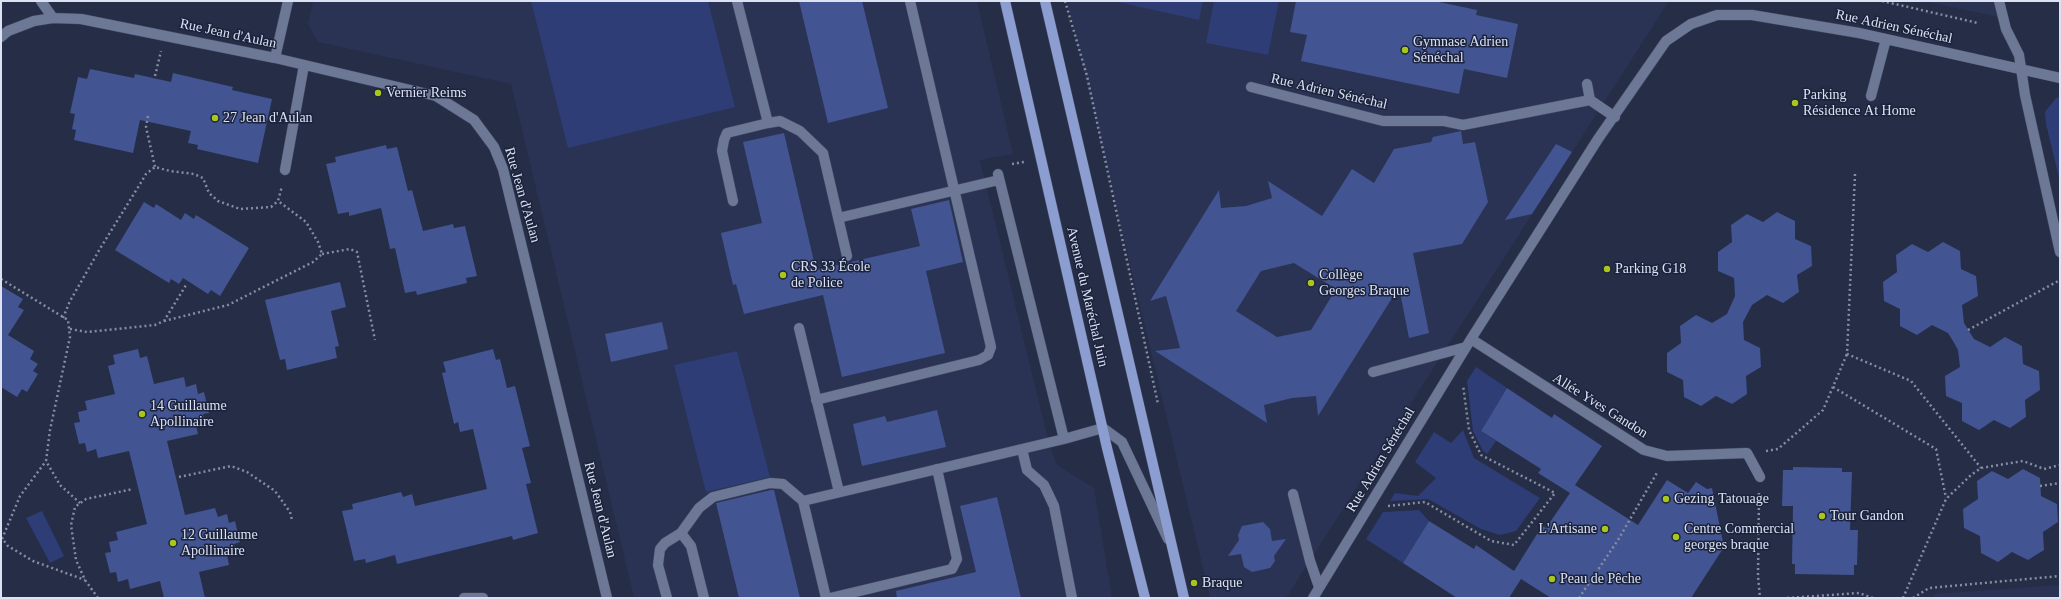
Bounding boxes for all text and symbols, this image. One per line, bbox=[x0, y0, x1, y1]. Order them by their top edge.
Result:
street label: Rue Adrien Sénéchal bbox=[1834, 6, 1954, 48]
street label: Rue Jean d'Aulan bbox=[178, 16, 278, 52]
place label: Gymnase Adrien Sénéchal bbox=[1413, 34, 1508, 66]
marker: Gymnase Adrien Sénéchal bbox=[1400, 45, 1410, 55]
street label: Rue Adrien Sénéchal bbox=[1269, 70, 1389, 114]
place label: Vernier Reims bbox=[386, 85, 466, 101]
place label: Parking Résidence At Home bbox=[1803, 87, 1916, 120]
marker: Vernier Reims bbox=[373, 88, 383, 98]
marker: Parking Résidence At Home bbox=[1790, 98, 1800, 108]
place label: 27 Jean d'Aulan bbox=[223, 110, 313, 126]
marker: 27 Jean d'Aulan bbox=[210, 113, 220, 123]
street label: Rue Jean d'Aulan bbox=[500, 146, 544, 244]
street label: Avenue du Maréchal Juin bbox=[1063, 225, 1111, 369]
place label: CRS 33 École de Police bbox=[791, 259, 870, 292]
place label: Parking G18 bbox=[1615, 261, 1686, 277]
marker: Parking G18 bbox=[1602, 264, 1612, 274]
place label: Collège Georges Braque bbox=[1319, 267, 1409, 300]
marker: CRS 33 École de Police bbox=[778, 270, 788, 280]
marker: Collège Georges Braque bbox=[1306, 278, 1316, 288]
street label: Allée Yves Gandon bbox=[1549, 370, 1651, 442]
place label: 14 Guillaume Apollinaire bbox=[150, 398, 227, 430]
street label: Rue Adrien Sénéchal bbox=[1343, 405, 1419, 515]
marker: 14 Guillaume Apollinaire bbox=[137, 409, 147, 419]
street label: Rue Jean d'Aulan bbox=[580, 460, 620, 560]
place label: Gezing Tatouage bbox=[1674, 491, 1769, 507]
marker: Gezing Tatouage bbox=[1661, 494, 1671, 504]
place label: Tour Gandon bbox=[1830, 508, 1904, 524]
marker: Tour Gandon bbox=[1817, 511, 1827, 521]
place label: L'Artisane bbox=[1538, 521, 1597, 537]
place label: Centre Commercial georges braque bbox=[1684, 521, 1794, 554]
marker: L'Artisane bbox=[1600, 524, 1610, 534]
place label: 12 Guillaume Apollinaire bbox=[181, 527, 258, 560]
marker: Centre Commercial georges braque bbox=[1671, 532, 1681, 542]
marker: 12 Guillaume Apollinaire bbox=[168, 538, 178, 548]
place label: Peau de Pêche bbox=[1560, 571, 1641, 587]
marker: Peau de Pêche bbox=[1547, 574, 1557, 584]
place label: Braque bbox=[1202, 575, 1242, 591]
marker: Braque bbox=[1189, 578, 1199, 588]

